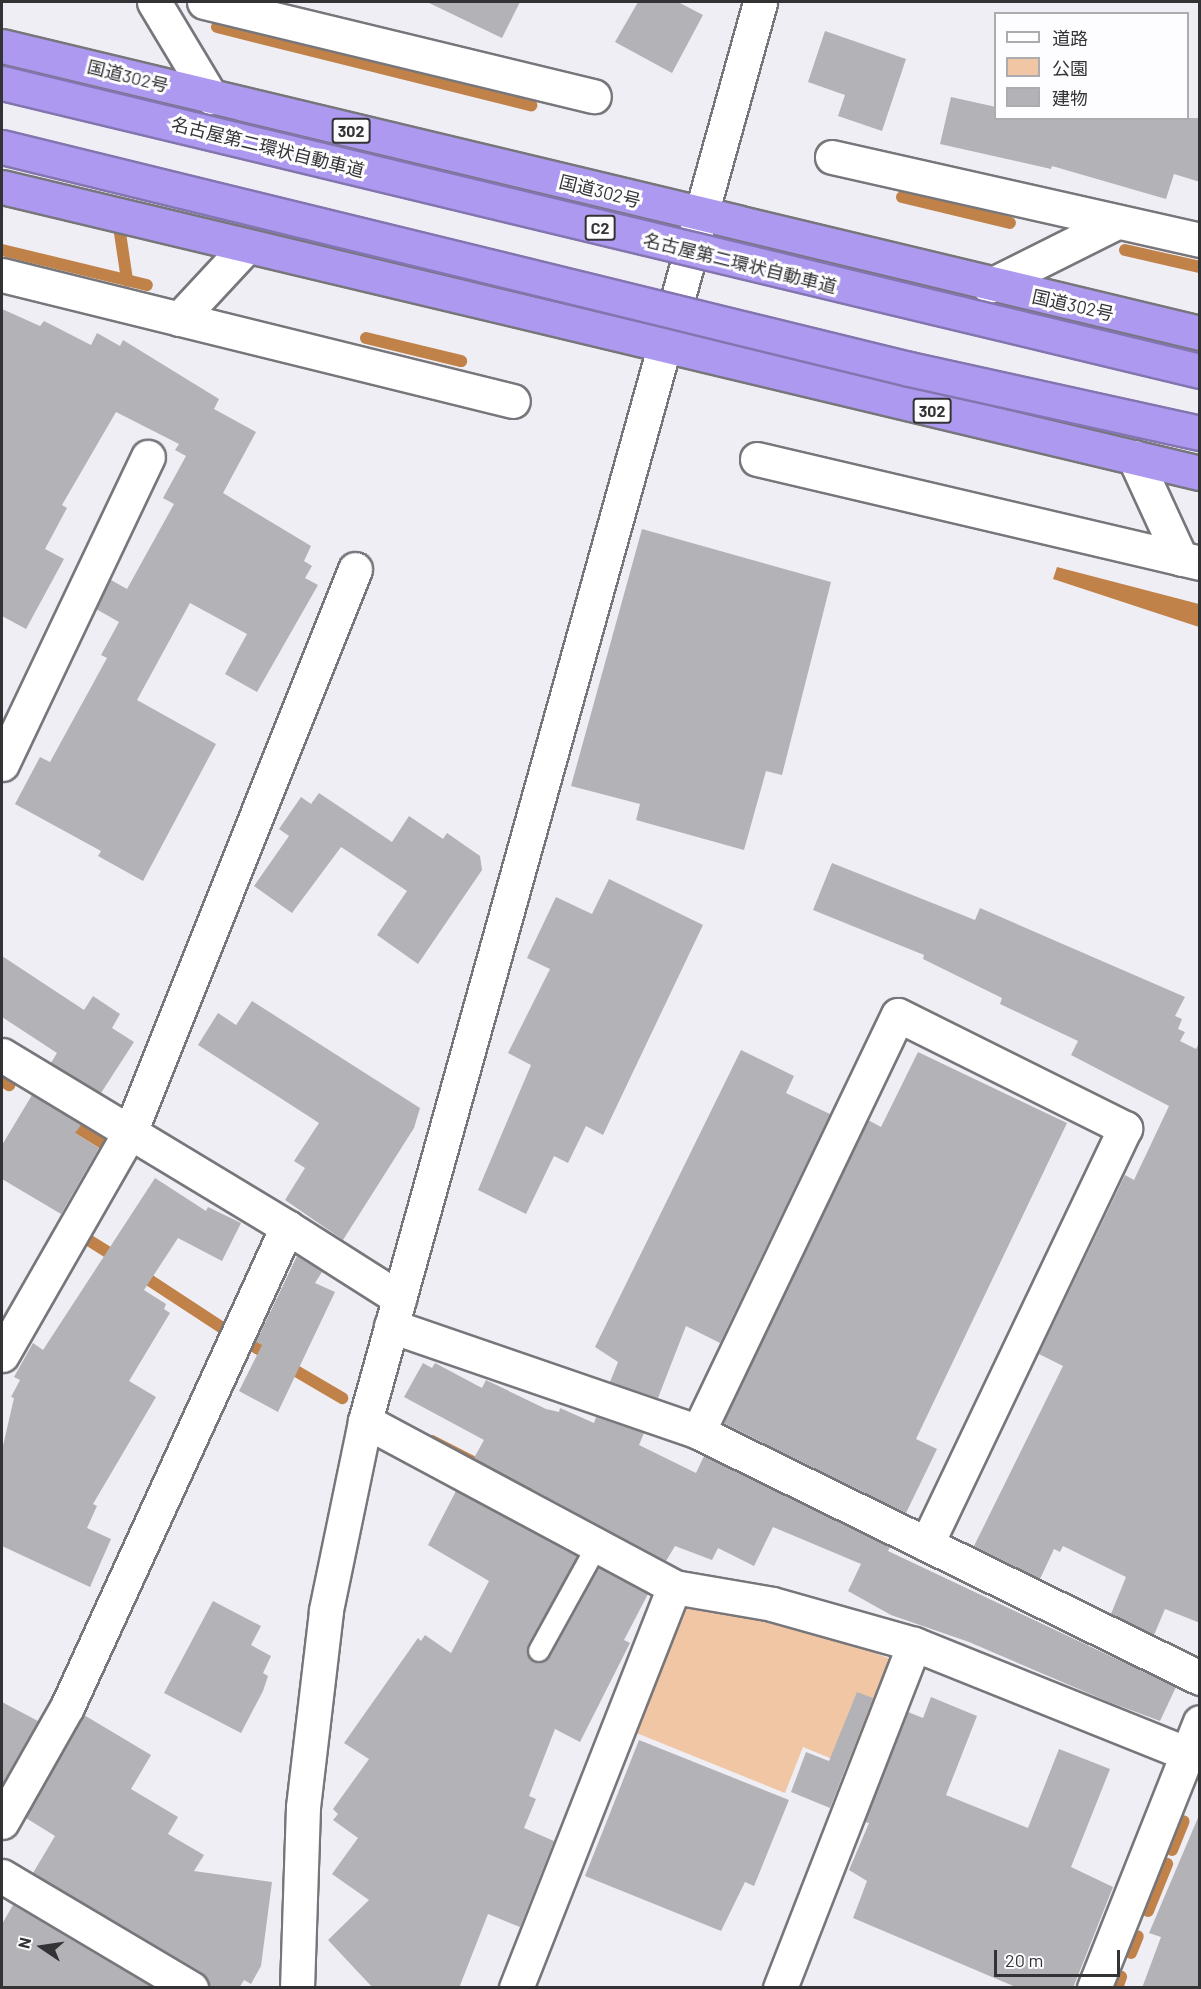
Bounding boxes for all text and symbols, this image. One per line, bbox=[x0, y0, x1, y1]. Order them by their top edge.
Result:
legend bbox=[994, 12, 1189, 120]
text: 道路 bbox=[1052, 27, 1088, 49]
street label: 国道302号 bbox=[85, 55, 171, 97]
text: 公園 bbox=[1052, 57, 1088, 79]
text: 建物 bbox=[1052, 87, 1088, 109]
street label: 名古屋第二環状自動車道 bbox=[169, 113, 367, 181]
road number: 302 bbox=[332, 118, 370, 144]
street label: 国道302号 bbox=[557, 170, 643, 212]
road number: C2 bbox=[584, 215, 616, 241]
street label: 名古屋第二環状自動車道 bbox=[641, 229, 839, 297]
street label: 国道302号 bbox=[1030, 285, 1116, 325]
road number: 302 bbox=[912, 398, 952, 424]
north arrow bbox=[12, 1917, 72, 1977]
text: N bbox=[14, 1936, 34, 1950]
scale bar bbox=[997, 1938, 1123, 1976]
text: 20 m bbox=[1005, 1949, 1043, 1971]

